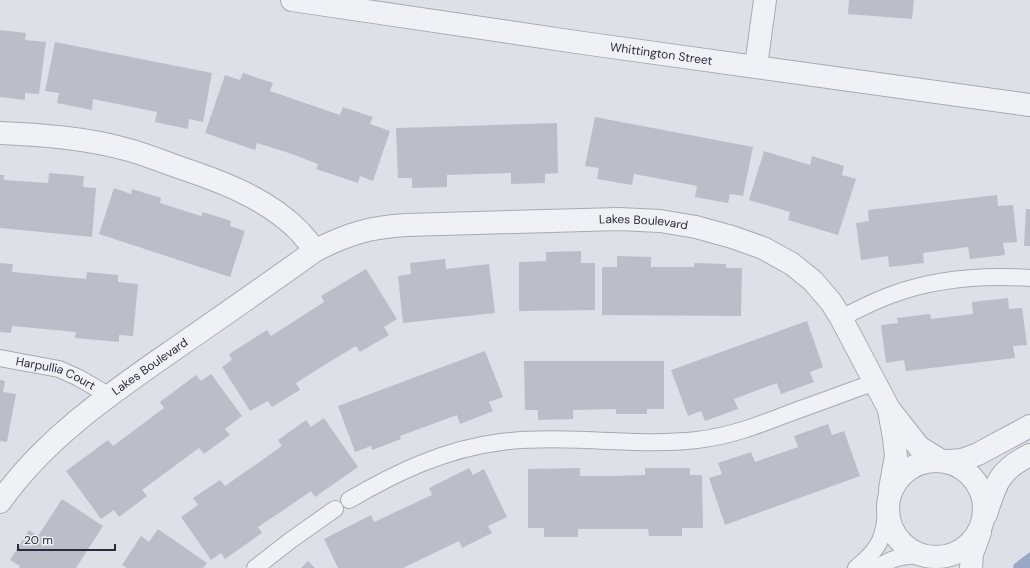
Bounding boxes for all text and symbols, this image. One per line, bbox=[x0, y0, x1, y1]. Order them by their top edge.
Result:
street label: Whittington Street bbox=[609, 39, 714, 69]
street label: Lakes Boulevard bbox=[599, 211, 689, 234]
street label: Lakes Boulevard bbox=[109, 334, 191, 399]
street label: Harpullia Court bbox=[15, 353, 99, 394]
scale bar bbox=[18, 526, 115, 552]
text: 20 m bbox=[24, 532, 53, 548]

